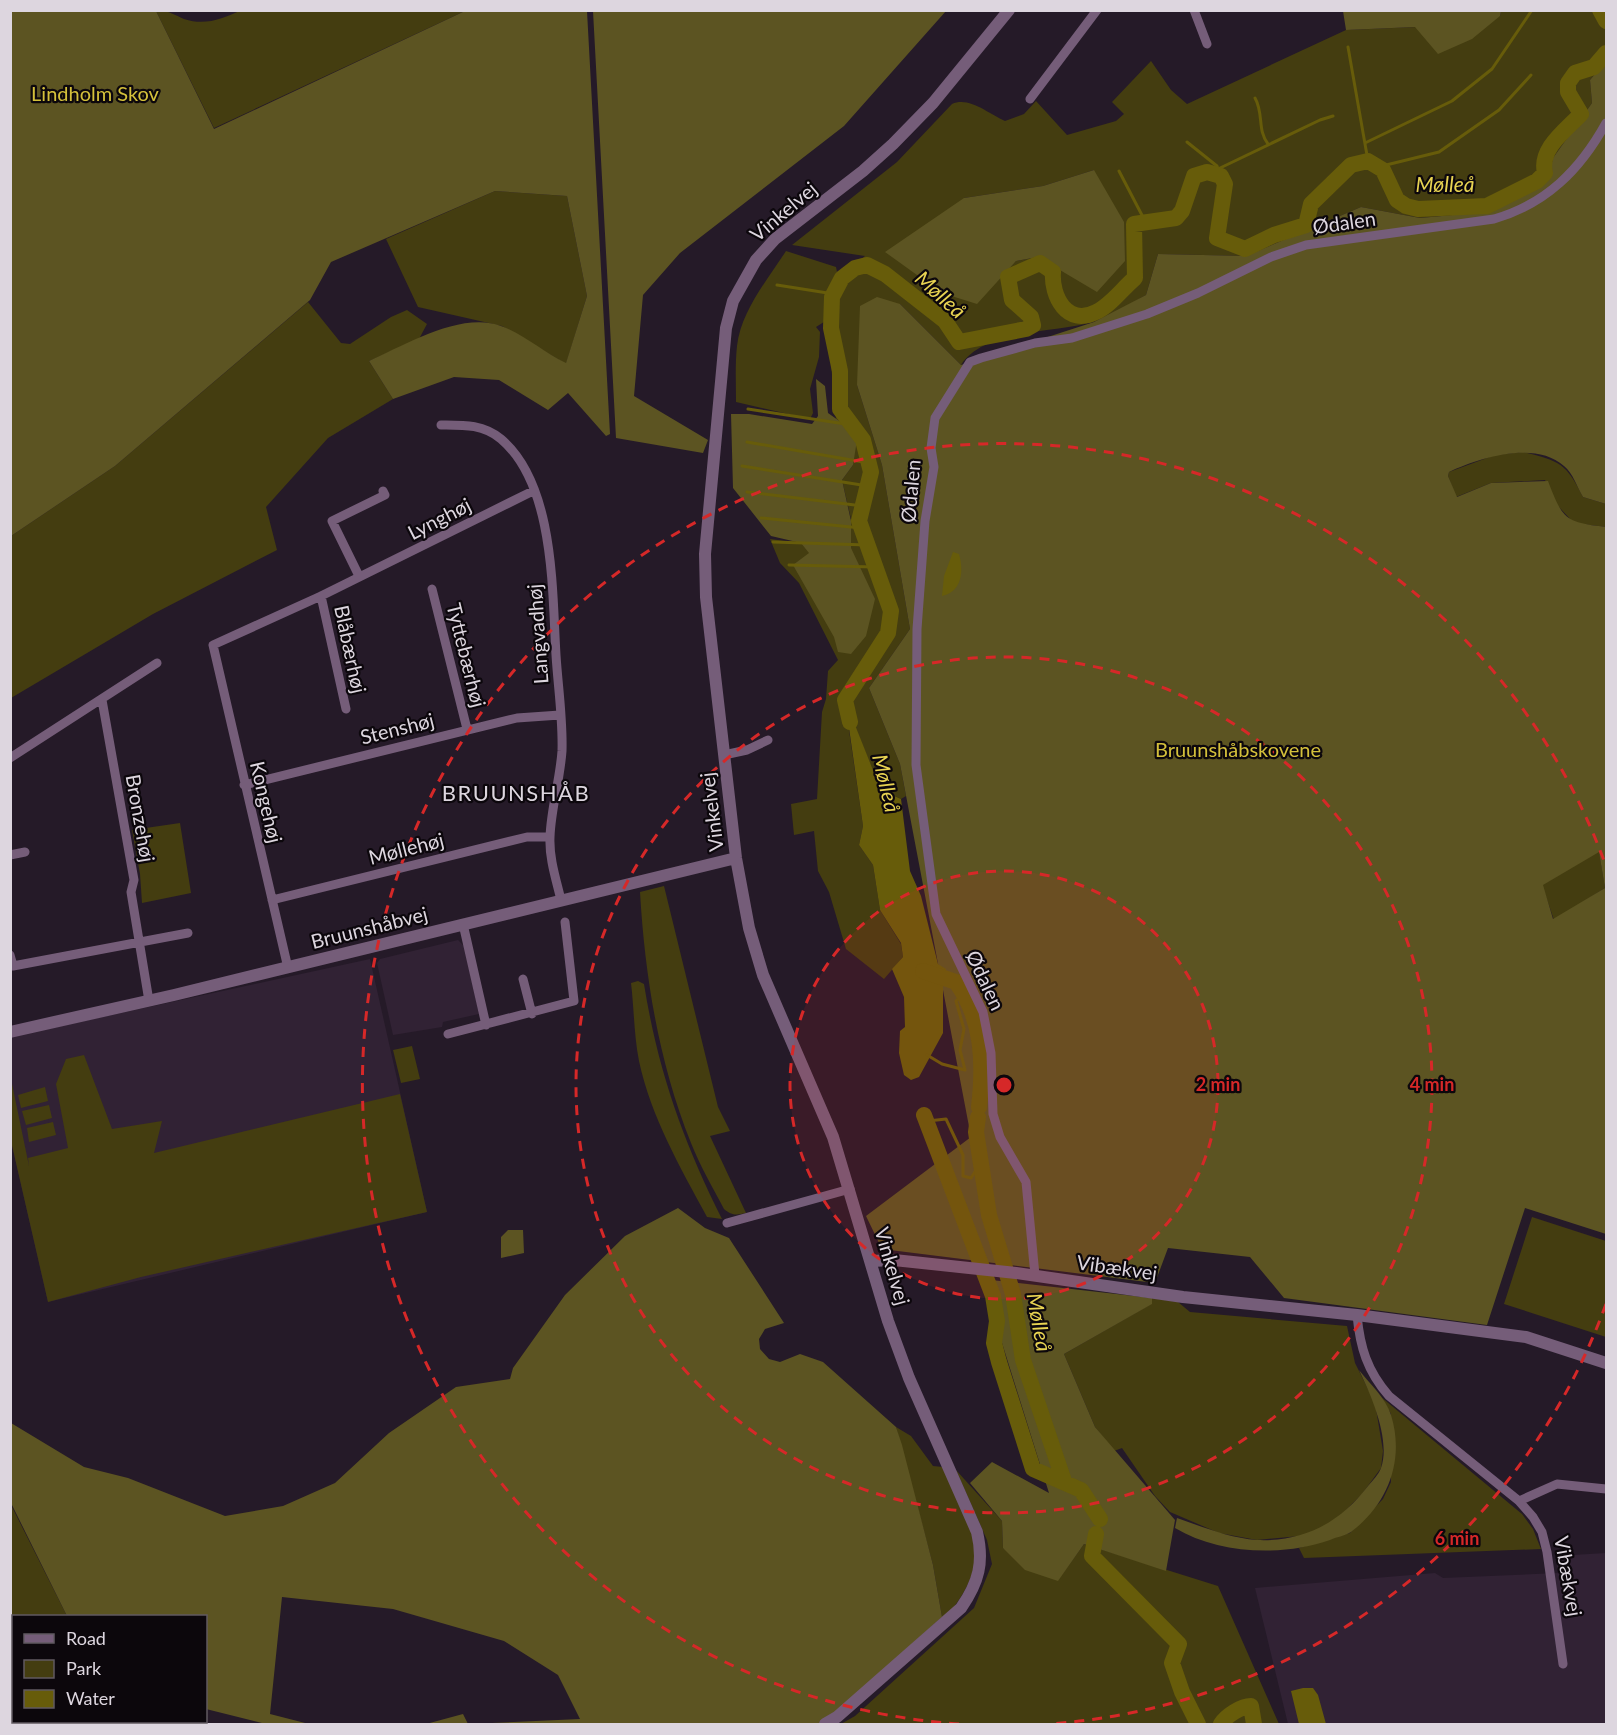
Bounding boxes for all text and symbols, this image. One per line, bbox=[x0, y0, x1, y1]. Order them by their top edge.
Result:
park label: Lindholm Skov bbox=[31, 81, 160, 105]
water label: Mølleå bbox=[1416, 171, 1474, 196]
street label: Vinkelvej bbox=[745, 176, 821, 246]
street label: Ødalen bbox=[1311, 206, 1377, 238]
water label: Mølleå bbox=[911, 265, 971, 323]
street label: Ødalen bbox=[895, 458, 925, 524]
street label: Lynghøj bbox=[403, 492, 475, 544]
street label: Langvadhøj bbox=[522, 583, 552, 685]
street label: Tyttebærhøj bbox=[442, 600, 492, 710]
street label: Blåbærhøj bbox=[330, 603, 372, 695]
street label: Stenshøj bbox=[358, 707, 436, 749]
park label: Bruunshåbskovene bbox=[1155, 737, 1321, 761]
water label: Mølleå bbox=[868, 751, 906, 815]
street label: Kongehøj bbox=[246, 759, 288, 845]
street label: Vinkelvej bbox=[694, 771, 728, 853]
street label: Bronzehøj bbox=[121, 772, 161, 864]
district label: BRUUNSHÅB bbox=[442, 779, 590, 806]
street label: Møllehøj bbox=[366, 827, 446, 869]
street label: Bruunshåbvej bbox=[308, 901, 430, 953]
street label: Ødalen bbox=[962, 946, 1010, 1014]
text: 2 min bbox=[1196, 1073, 1240, 1095]
text: 4 min bbox=[1410, 1073, 1454, 1095]
centre of rings bbox=[994, 1075, 1014, 1095]
street label: Vinkelvej bbox=[870, 1224, 916, 1308]
street label: Vibækvej bbox=[1075, 1249, 1159, 1285]
water label: Mølleå bbox=[1023, 1291, 1057, 1353]
text: 6 min bbox=[1435, 1527, 1479, 1549]
street label: Vibækvej bbox=[1550, 1534, 1588, 1618]
legend bbox=[12, 1615, 207, 1723]
text: Road bbox=[66, 1627, 106, 1649]
text: Park bbox=[66, 1657, 102, 1679]
text: Water bbox=[66, 1687, 115, 1709]

